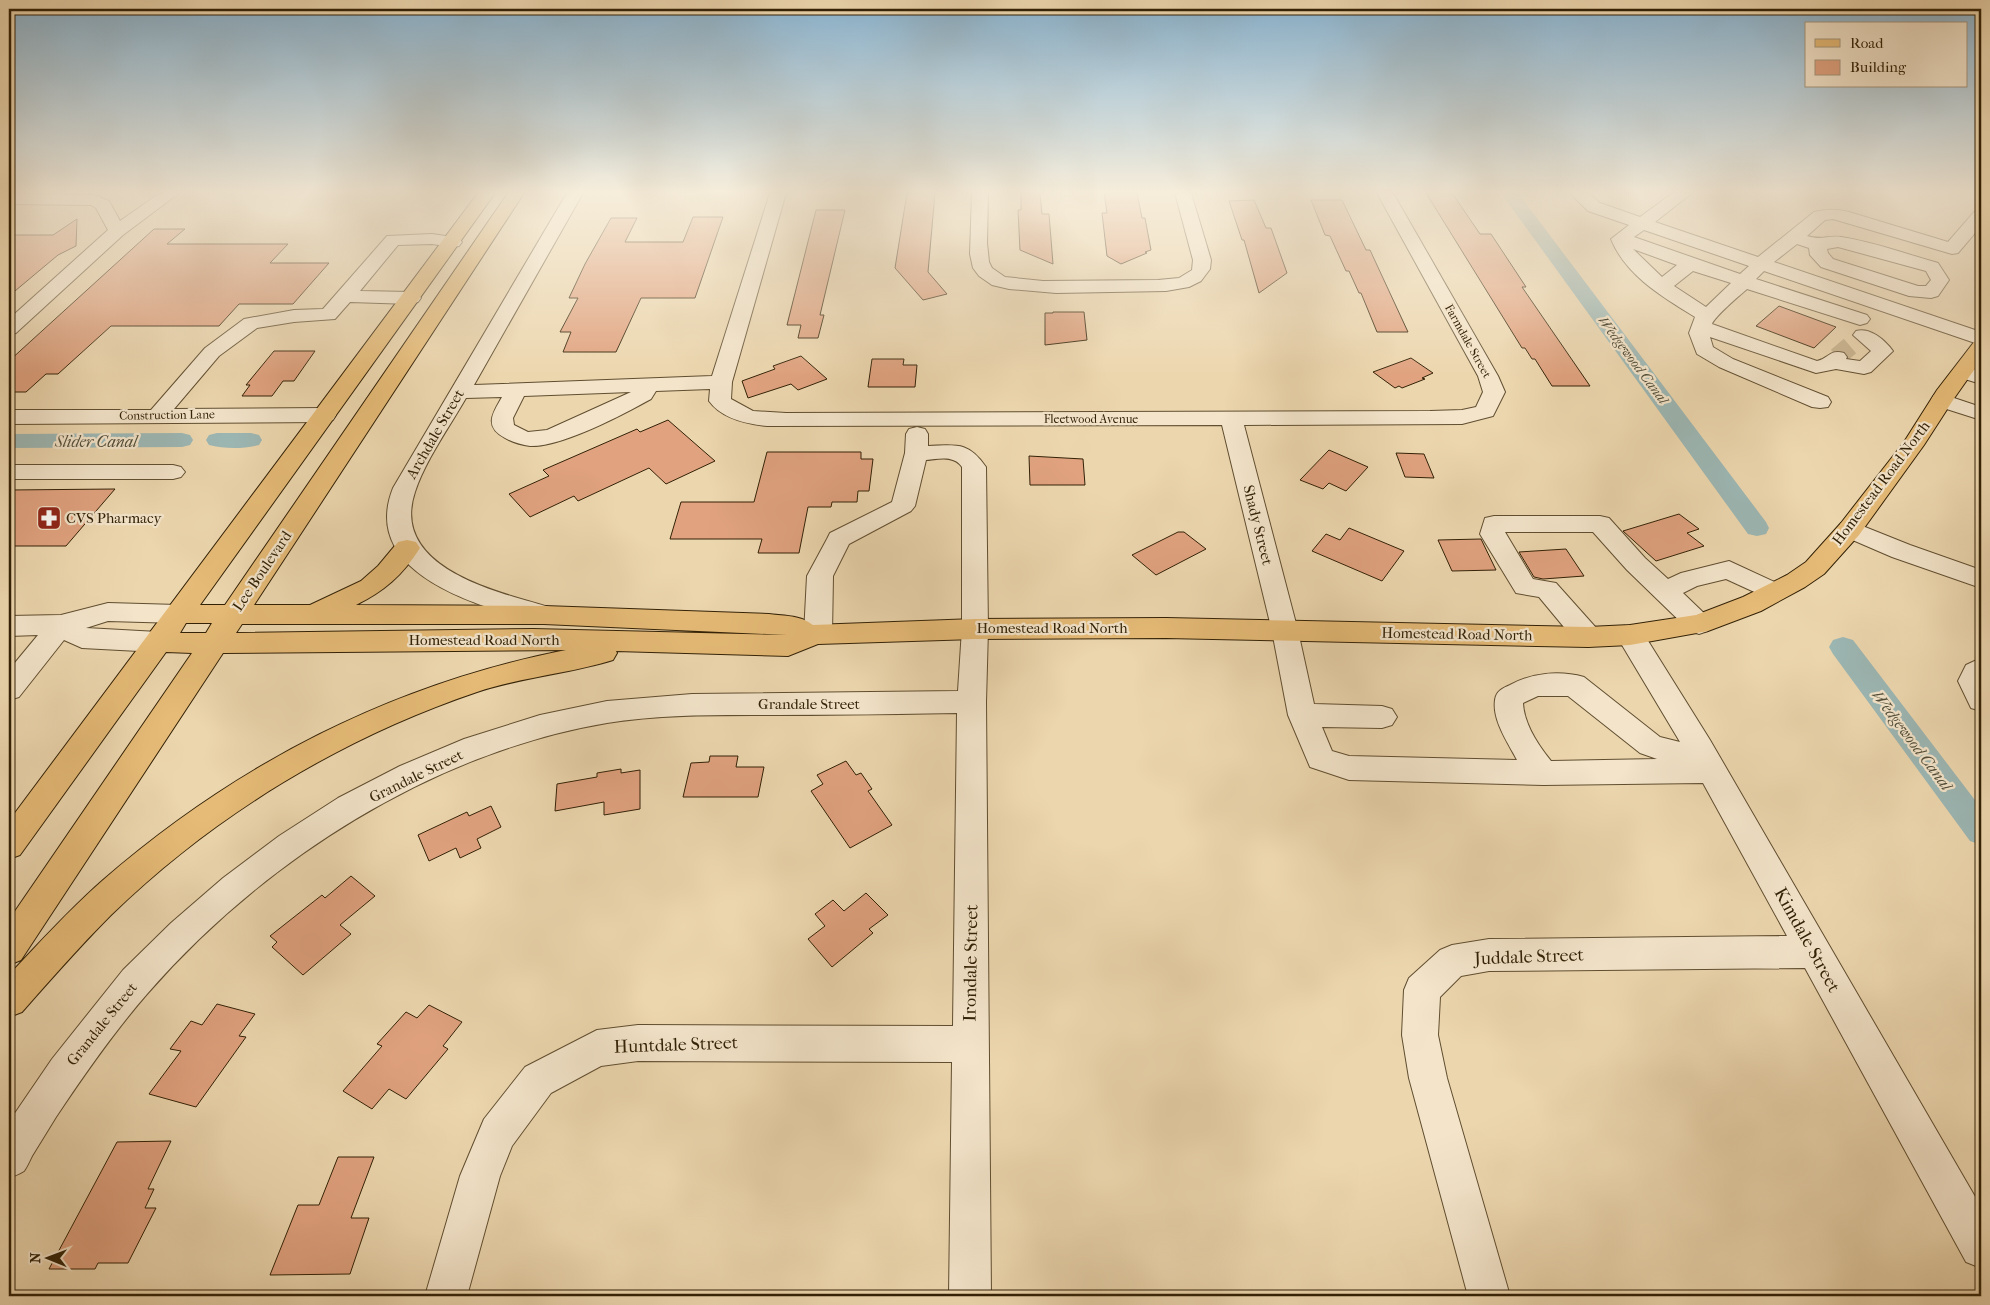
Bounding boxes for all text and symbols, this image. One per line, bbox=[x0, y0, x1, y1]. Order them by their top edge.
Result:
legend bbox=[1805, 22, 1968, 88]
text: Road bbox=[1850, 34, 1884, 52]
text: Building bbox=[1850, 58, 1907, 76]
street label: Farmdale Street bbox=[1442, 302, 1494, 381]
water label: Wedgewood Canal bbox=[1594, 313, 1673, 409]
street label: Archdale Street bbox=[402, 385, 468, 483]
street label: Construction Lane bbox=[119, 407, 215, 423]
street label: Fleetwood Avenue bbox=[1044, 412, 1138, 426]
street label: Homestead Road North bbox=[1828, 417, 1934, 549]
water label: Slider Canal bbox=[54, 432, 139, 451]
street label: Shady Street bbox=[1239, 483, 1277, 568]
pharmacy icon: CVS Pharmacy bbox=[36, 505, 62, 531]
place label: CVS Pharmacy bbox=[66, 509, 163, 527]
street label: Lee Boulevard bbox=[229, 527, 296, 615]
street label: Homestead Road North bbox=[976, 619, 1128, 637]
street label: Homestead Road North bbox=[1381, 624, 1533, 644]
street label: Homestead Road North bbox=[408, 631, 560, 649]
water label: Wedgewood Canal bbox=[1868, 686, 1957, 796]
street label: Grandale Street bbox=[758, 695, 861, 713]
street label: Grandale Street bbox=[366, 745, 466, 806]
street label: Kimdale Street bbox=[1770, 884, 1845, 997]
street label: Irondale Street bbox=[959, 904, 983, 1022]
street label: Juddale Street bbox=[1472, 945, 1585, 969]
street label: Grandale Street bbox=[63, 978, 141, 1069]
street label: Huntdale Street bbox=[614, 1032, 739, 1058]
north arrow bbox=[22, 1232, 72, 1282]
text: N bbox=[27, 1252, 44, 1263]

